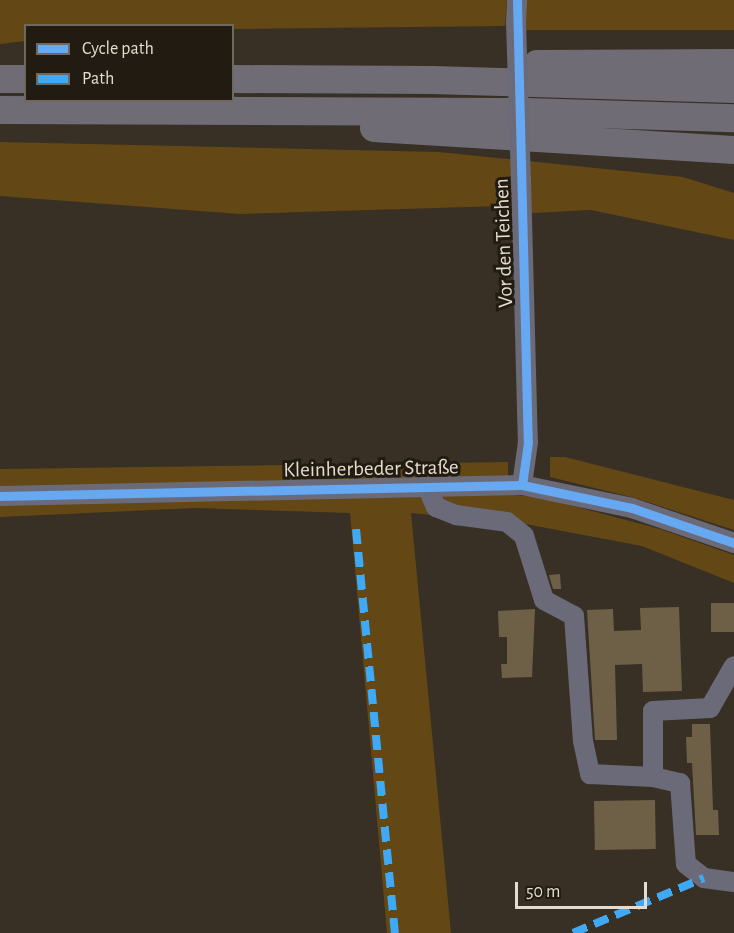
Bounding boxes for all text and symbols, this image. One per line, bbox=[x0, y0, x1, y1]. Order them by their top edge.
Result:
legend bbox=[24, 24, 234, 102]
text: Cycle path bbox=[82, 40, 154, 58]
text: Path bbox=[82, 70, 114, 88]
street label: Vor den Teichen bbox=[489, 178, 519, 308]
street label: Kleinherbeder Straße bbox=[283, 455, 459, 483]
scale bar bbox=[518, 870, 650, 908]
text: 50 m bbox=[526, 883, 560, 901]

